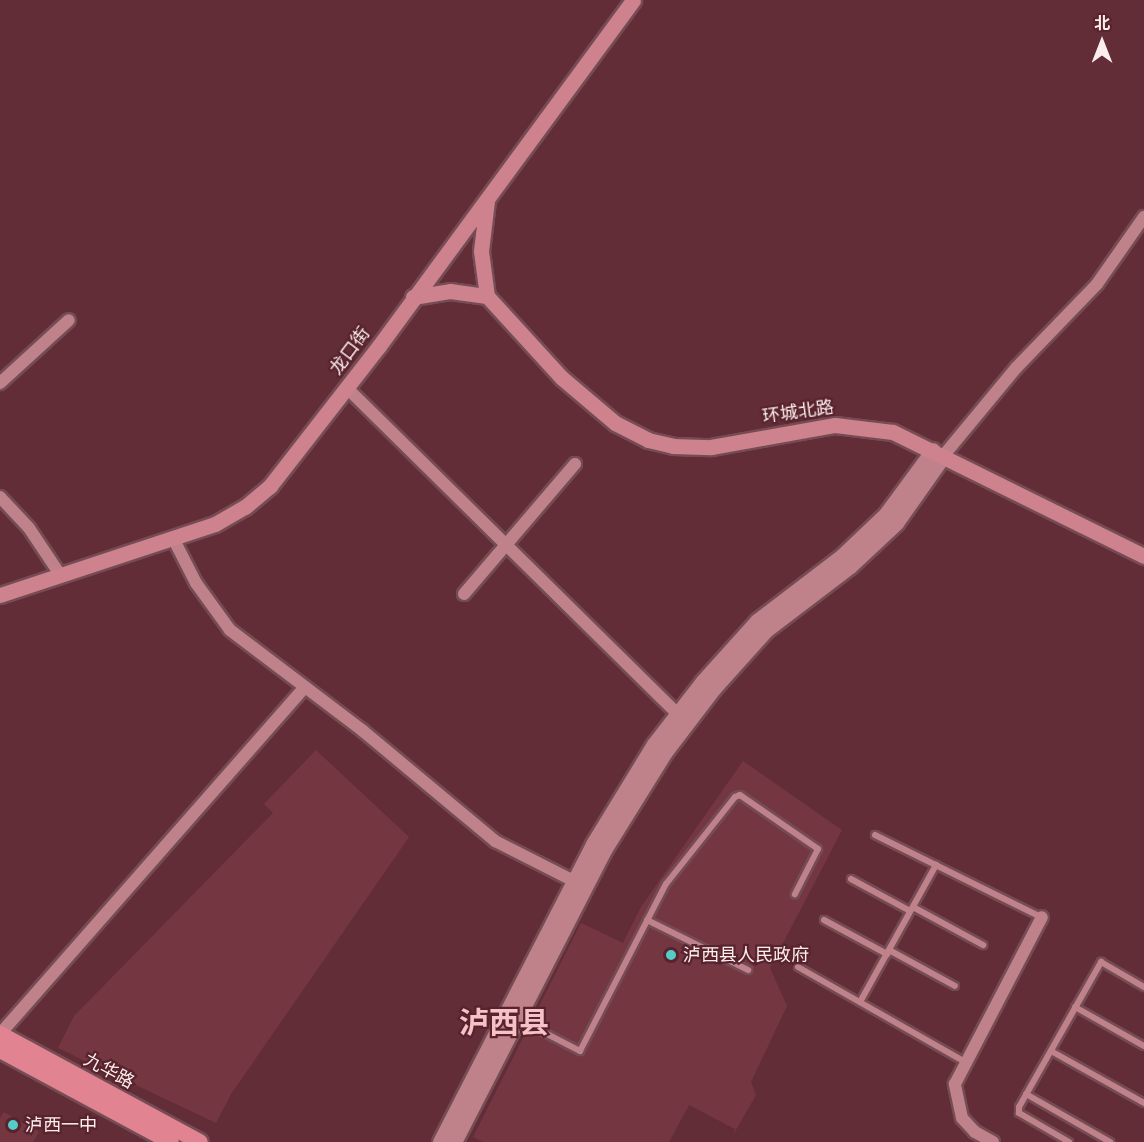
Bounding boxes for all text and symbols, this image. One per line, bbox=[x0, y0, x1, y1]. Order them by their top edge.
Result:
north arrow bbox=[1072, 12, 1132, 72]
text: 北 bbox=[1094, 14, 1110, 33]
street label: 龙口街 bbox=[325, 323, 375, 379]
street label: 环城北路 bbox=[761, 396, 835, 428]
place label: 泸西县人民政府 bbox=[683, 944, 809, 966]
marker: 泸西县人民政府 bbox=[664, 948, 678, 962]
district label: 泸西县 bbox=[459, 1005, 549, 1041]
street label: 九华路 bbox=[80, 1049, 138, 1093]
place label: 泸西一中 bbox=[25, 1114, 97, 1136]
marker: 泸西一中 bbox=[6, 1118, 20, 1132]

